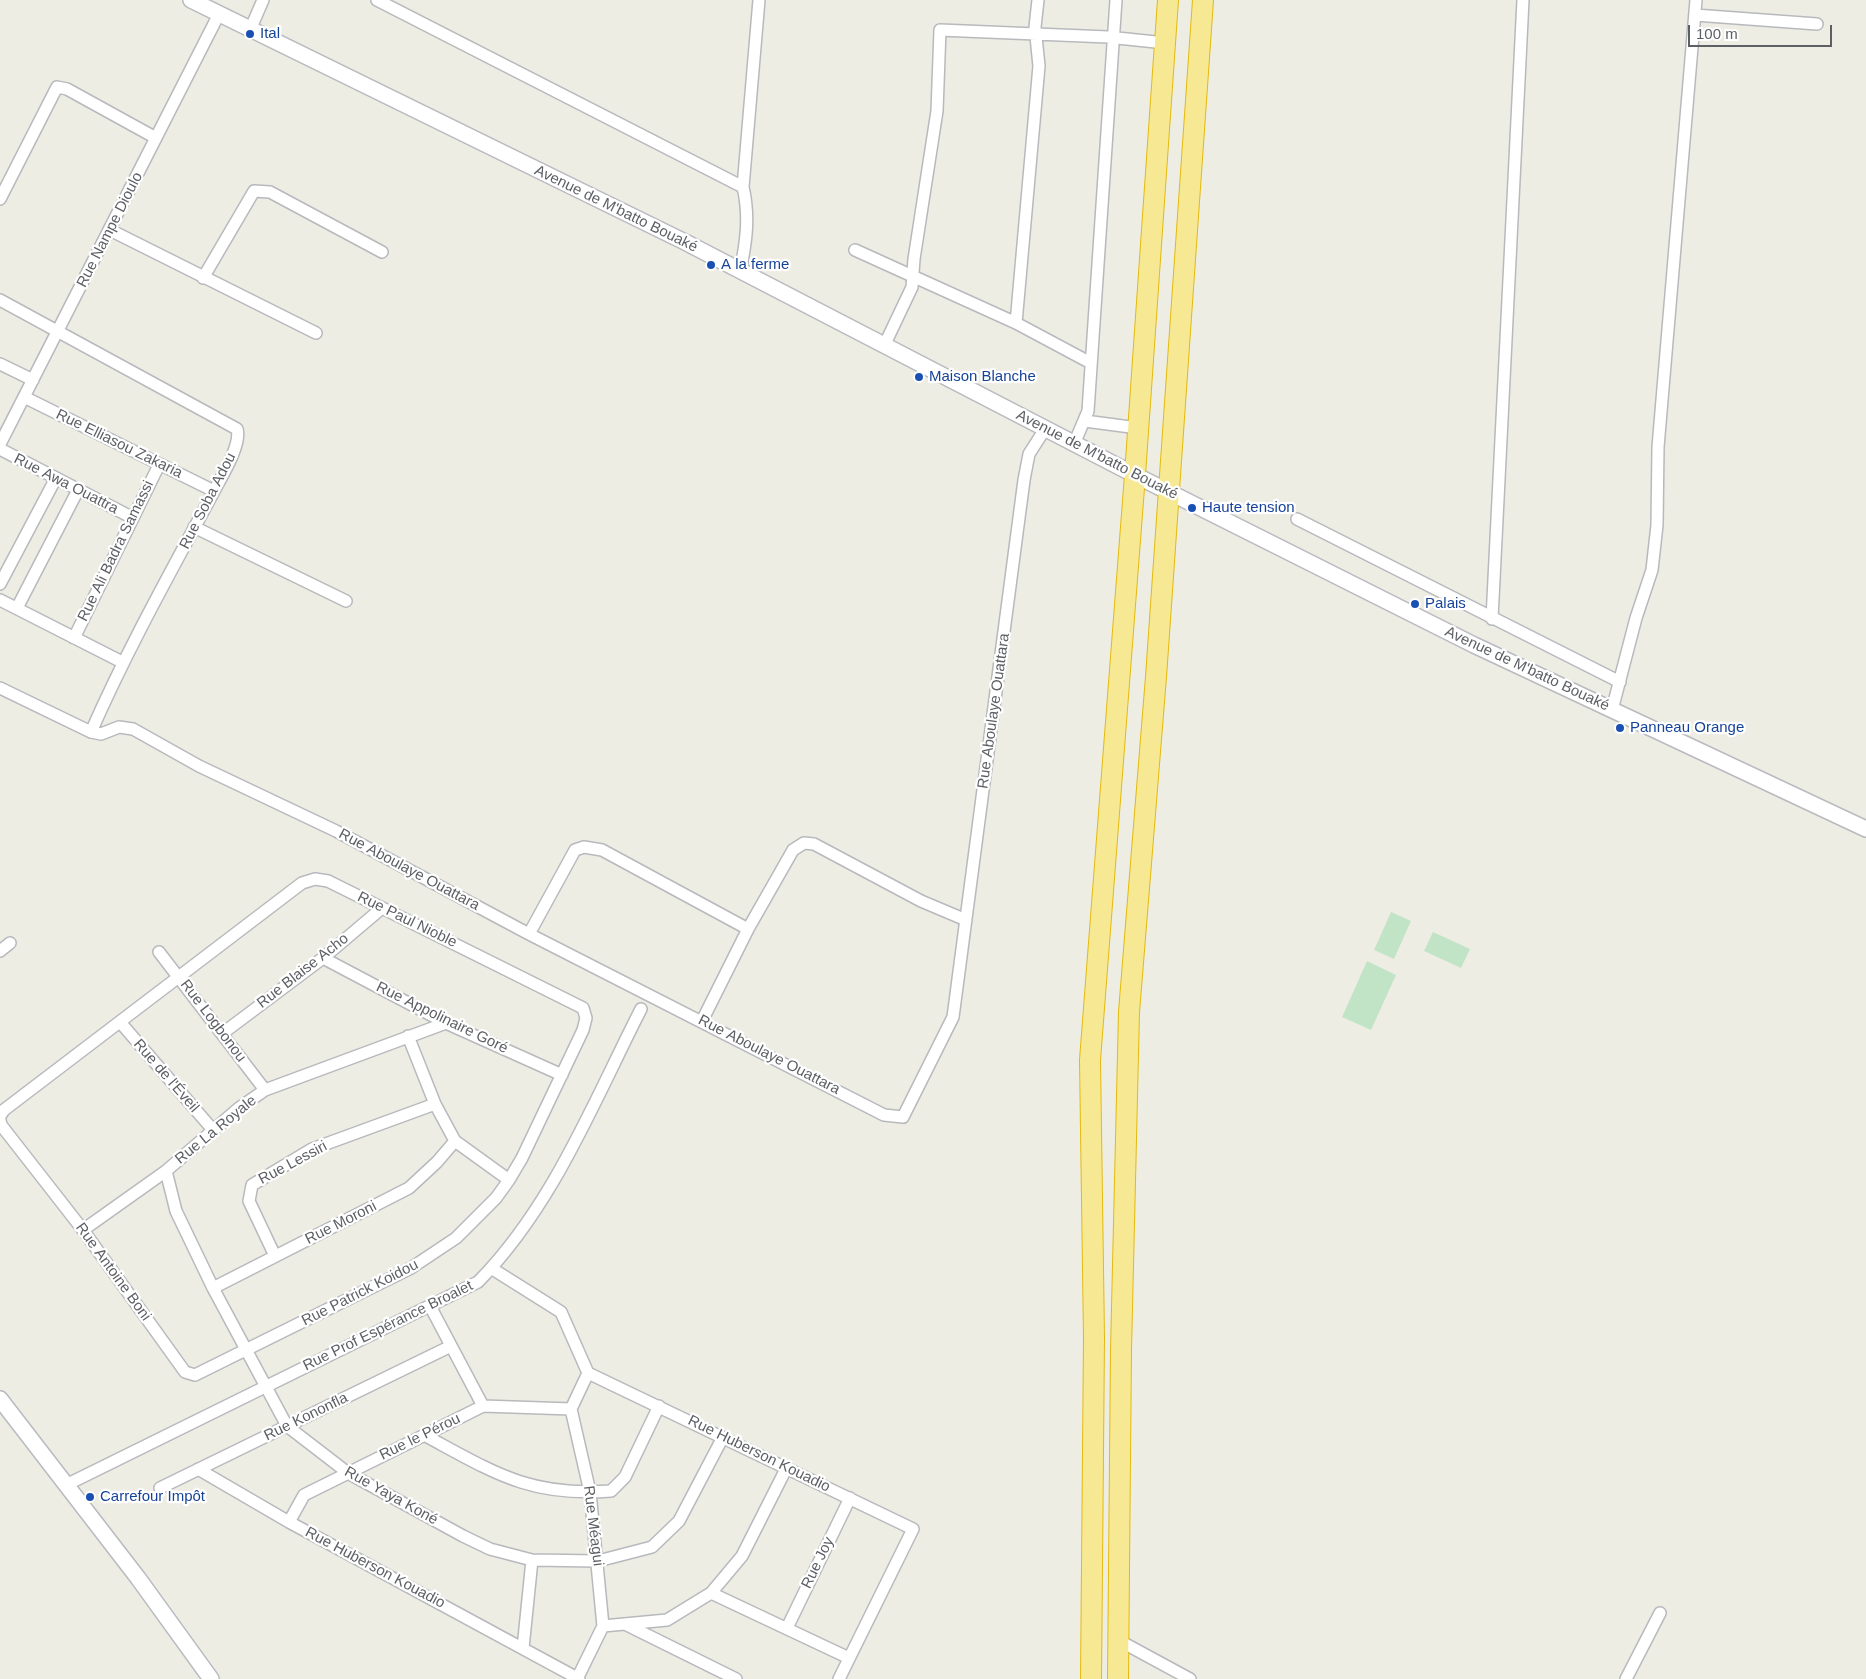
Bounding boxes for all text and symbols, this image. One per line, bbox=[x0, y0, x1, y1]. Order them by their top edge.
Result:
scale bar bbox=[1691, 15, 1835, 47]
place label: Ital bbox=[260, 25, 280, 43]
text: 100 m bbox=[1696, 25, 1738, 42]
marker: Ital bbox=[244, 28, 256, 40]
street label: Avenue de M'batto Bouaké bbox=[531, 162, 701, 256]
street label: Rue Nampe Dioulo bbox=[73, 169, 147, 291]
place label: A la ferme bbox=[721, 256, 789, 274]
marker: A la ferme bbox=[705, 259, 717, 271]
place label: Maison Blanche bbox=[929, 368, 1036, 386]
marker: Maison Blanche bbox=[913, 371, 925, 383]
street label: Rue Elliasou Zakaria bbox=[53, 406, 185, 482]
street label: Avenue de M'batto Bouaké bbox=[1013, 406, 1181, 504]
street label: Rue Awa Ouattra bbox=[11, 450, 121, 518]
street label: Rue Soba Adou bbox=[176, 450, 240, 552]
street label: Rue Ali Badra Samassi bbox=[74, 478, 158, 624]
place label: Haute tension bbox=[1202, 499, 1295, 517]
marker: Haute tension bbox=[1186, 502, 1198, 514]
place label: Palais bbox=[1425, 595, 1466, 613]
marker: Palais bbox=[1409, 598, 1421, 610]
street label: Avenue de M'batto Bouaké bbox=[1442, 623, 1612, 715]
street label: Rue Aboulaye Ouattara bbox=[974, 632, 1014, 790]
place label: Panneau Orange bbox=[1630, 719, 1744, 737]
marker: Panneau Orange bbox=[1614, 722, 1626, 734]
street label: Rue Aboulaye Ouattara bbox=[336, 825, 482, 915]
street label: Rue Paul Nioble bbox=[354, 888, 460, 952]
street label: Rue Blaise Acho bbox=[254, 930, 352, 1012]
street label: Rue Logbonou bbox=[176, 976, 250, 1066]
street label: Rue Appolinaire Goré bbox=[373, 978, 511, 1058]
street label: Rue Aboulaye Ouattara bbox=[695, 1011, 843, 1099]
street label: Rue de l'Éveil bbox=[129, 1036, 203, 1116]
street label: Rue La Royale bbox=[172, 1092, 260, 1168]
street label: Rue Lessiri bbox=[256, 1137, 330, 1189]
street label: Rue Moroni bbox=[302, 1197, 380, 1249]
street label: Rue Antoine Boni bbox=[71, 1219, 155, 1325]
street label: Rue Patrick Koidou bbox=[299, 1256, 421, 1330]
street label: Rue Prof Espérance Broalet bbox=[300, 1277, 476, 1375]
street label: Rue Kononfla bbox=[261, 1389, 351, 1445]
street label: Rue le Pérou bbox=[377, 1410, 463, 1464]
street label: Rue Huberson Kouadio bbox=[685, 1412, 833, 1496]
street label: Rue Yaya Koné bbox=[341, 1463, 441, 1529]
street label: Rue Méagui bbox=[579, 1485, 607, 1567]
place label: Carrefour Impôt bbox=[100, 1488, 205, 1506]
marker: Carrefour Impôt bbox=[84, 1491, 96, 1503]
street label: Rue Huberson Kouadio bbox=[302, 1523, 448, 1613]
street label: Rue Joy bbox=[798, 1534, 838, 1592]

